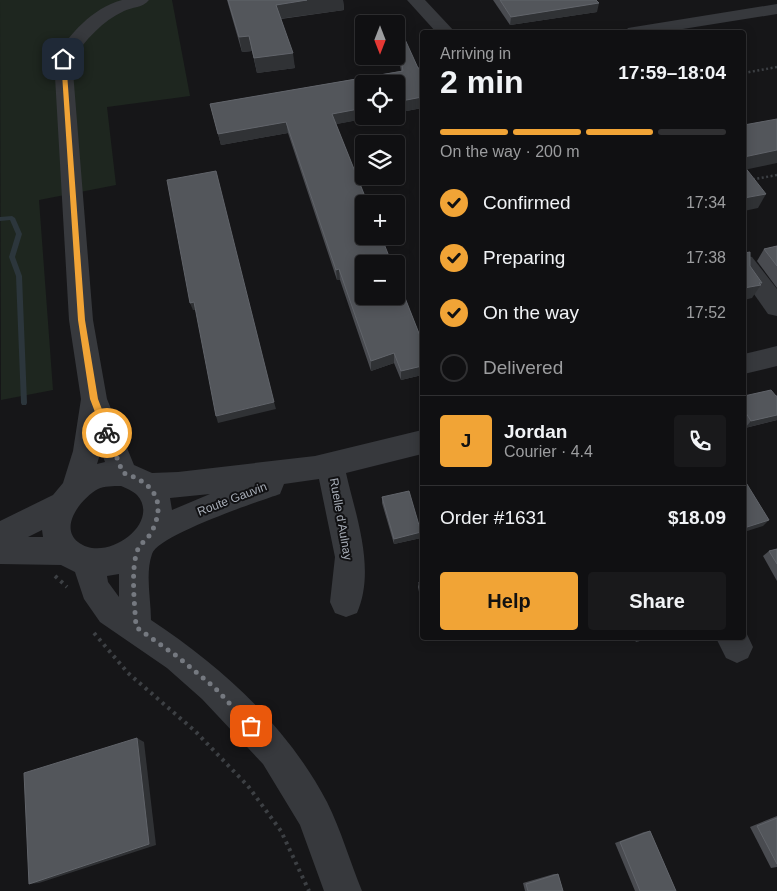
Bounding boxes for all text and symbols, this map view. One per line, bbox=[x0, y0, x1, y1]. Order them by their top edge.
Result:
north arrow bbox=[355, 15, 405, 65]
map controls bbox=[355, 15, 405, 305]
pin bbox=[42, 38, 84, 80]
icon: home bbox=[49, 45, 77, 73]
text: Arriving in bbox=[440, 45, 511, 62]
text: 17:59–18:04 bbox=[618, 62, 726, 83]
text: 2 min bbox=[440, 64, 524, 100]
button: locate bbox=[355, 75, 405, 125]
button: layers bbox=[355, 135, 405, 185]
text: On the way · 200 m bbox=[440, 143, 580, 160]
icon: check bbox=[440, 189, 468, 217]
text: Confirmed bbox=[483, 192, 571, 213]
text: 17:34 bbox=[686, 194, 726, 211]
button: + bbox=[355, 195, 405, 245]
icon: check bbox=[440, 244, 468, 272]
text: Preparing bbox=[483, 247, 565, 268]
text: 17:38 bbox=[686, 249, 726, 266]
button: − bbox=[355, 255, 405, 305]
icon: check bbox=[440, 299, 468, 327]
text: On the way bbox=[483, 302, 579, 323]
text: 17:52 bbox=[686, 304, 726, 321]
text: Delivered bbox=[483, 357, 563, 378]
courier bbox=[82, 408, 132, 458]
button: phone bbox=[674, 415, 726, 467]
icon: bike bbox=[93, 419, 121, 447]
text: Jordan bbox=[504, 421, 567, 442]
text: J bbox=[461, 430, 471, 451]
text: Courier · 4.4 bbox=[504, 443, 593, 460]
street label: Ruelle d'Aulnay bbox=[327, 477, 355, 561]
street label: Route Gauvin bbox=[195, 479, 269, 519]
text: Order #1631 bbox=[440, 507, 547, 528]
text: $18.09 bbox=[668, 507, 726, 528]
button: Help bbox=[440, 572, 578, 630]
button: Share bbox=[588, 572, 726, 630]
pin bbox=[230, 705, 272, 747]
icon: bag bbox=[237, 712, 265, 740]

